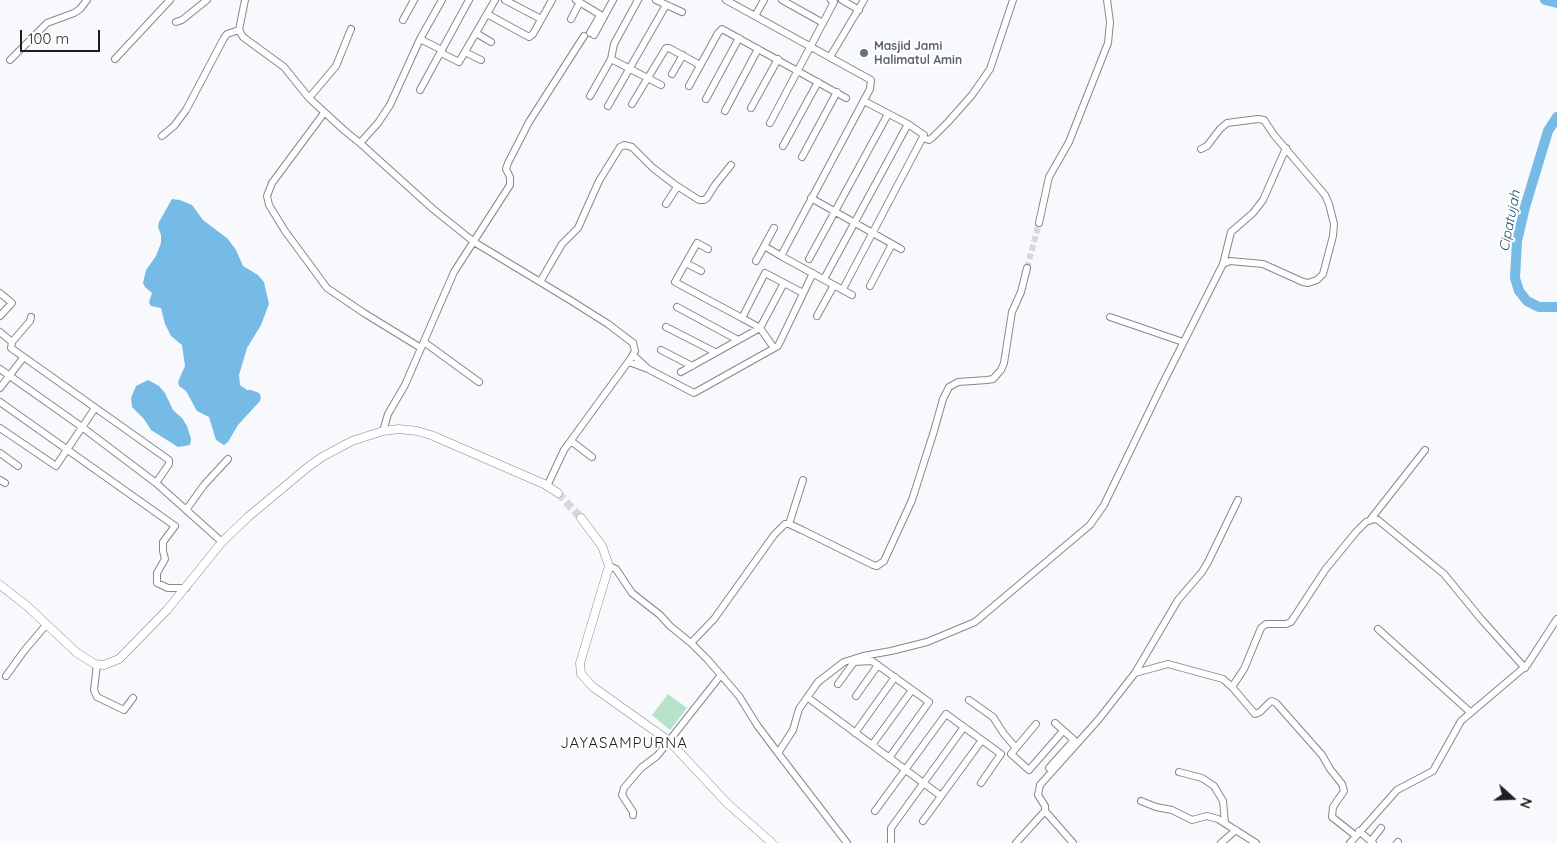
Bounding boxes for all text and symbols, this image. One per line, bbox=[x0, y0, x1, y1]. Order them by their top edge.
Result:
scale bar bbox=[22, 20, 102, 52]
text: 100 m bbox=[28, 29, 69, 48]
place label: Masjid Jami Halimatul Amin bbox=[874, 39, 962, 67]
marker: Masjid Jami Halimatul Amin bbox=[858, 47, 870, 59]
water label: Cipatujah bbox=[1496, 189, 1524, 253]
district label: JAYASAMPURNA bbox=[559, 734, 689, 752]
north arrow bbox=[1487, 773, 1537, 823]
text: N bbox=[1516, 795, 1536, 811]

